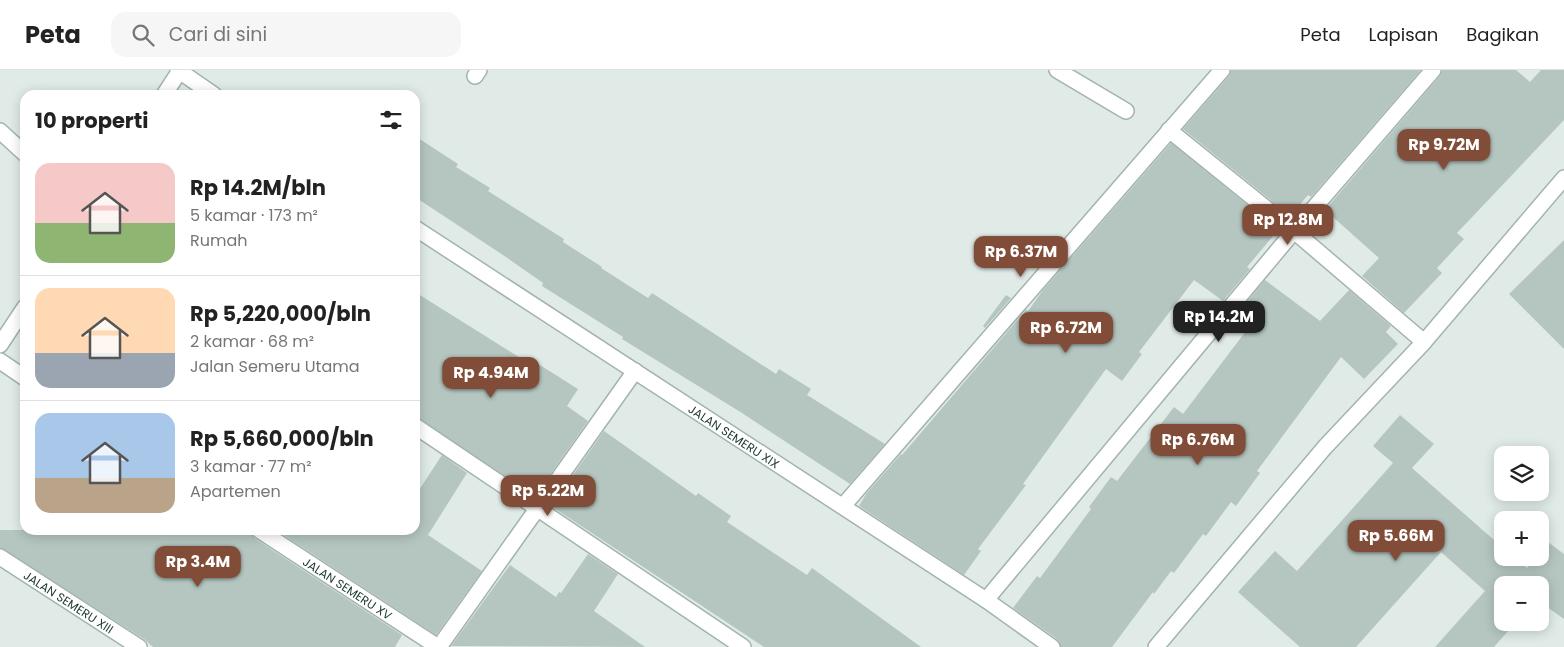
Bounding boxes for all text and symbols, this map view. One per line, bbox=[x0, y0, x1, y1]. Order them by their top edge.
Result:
search box bbox=[111, 12, 461, 57]
text: Peta bbox=[25, 18, 81, 51]
icon: search bbox=[129, 21, 157, 49]
text: Cari di sini bbox=[169, 21, 267, 48]
text: Peta bbox=[1300, 22, 1341, 47]
text: Lapisan bbox=[1369, 22, 1438, 47]
text: Bagikan bbox=[1466, 22, 1539, 47]
text: 10 properti bbox=[35, 106, 149, 135]
icon: filters bbox=[377, 106, 405, 134]
pin: Rp 9.72M bbox=[1392, 128, 1496, 171]
text: Rp 9.72M bbox=[1408, 133, 1480, 156]
text: Rp 14.2M/bln bbox=[190, 173, 326, 202]
icon: home bbox=[75, 183, 135, 243]
text: 5 kamar · 173 m² bbox=[190, 204, 318, 227]
pin: Rp 12.8M bbox=[1236, 204, 1340, 246]
text: Rp 12.8M bbox=[1253, 208, 1323, 231]
text: Rumah bbox=[190, 229, 248, 252]
pin: Rp 6.37M bbox=[969, 236, 1073, 278]
text: Rp 6.37M bbox=[985, 240, 1057, 263]
text: Rp 5,220,000/bln bbox=[190, 299, 371, 328]
pin: Rp 14.2M bbox=[1167, 300, 1271, 343]
text: Rp 14.2M bbox=[1184, 305, 1254, 328]
icon: home bbox=[75, 308, 135, 368]
pin: Rp 6.72M bbox=[1014, 312, 1118, 354]
text: Rp 6.72M bbox=[1030, 316, 1102, 339]
text: 2 kamar · 68 m² bbox=[190, 330, 314, 353]
text: Jalan Semeru Utama bbox=[190, 355, 360, 378]
pin: Rp 4.94M bbox=[439, 356, 543, 399]
text: Rp 4.94M bbox=[453, 361, 529, 384]
street label: JALAN SEMERU XIX bbox=[685, 400, 783, 472]
text: Rp 5,660,000/bln bbox=[190, 424, 374, 453]
pin: Rp 6.76M bbox=[1146, 424, 1250, 466]
text: Rp 6.76M bbox=[1162, 428, 1234, 451]
icon: home bbox=[75, 433, 135, 493]
map controls bbox=[1494, 446, 1549, 631]
button: layers bbox=[1494, 446, 1549, 501]
text: 3 kamar · 77 m² bbox=[190, 455, 311, 478]
pin: Rp 5.22M bbox=[496, 474, 600, 517]
text: Rp 5.22M bbox=[512, 479, 584, 502]
text: Apartemen bbox=[190, 480, 281, 503]
button: + bbox=[1494, 511, 1549, 566]
pin: Rp 5.66M bbox=[1344, 520, 1448, 562]
text: Rp 5.66M bbox=[1359, 524, 1433, 547]
pin: Rp 3.4M bbox=[152, 546, 244, 588]
text: Rp 3.4M bbox=[166, 550, 230, 573]
street label: JALAN SEMERU XV bbox=[300, 553, 396, 623]
street label: JALAN SEMERU XIII bbox=[21, 566, 117, 637]
button: − bbox=[1494, 576, 1549, 631]

